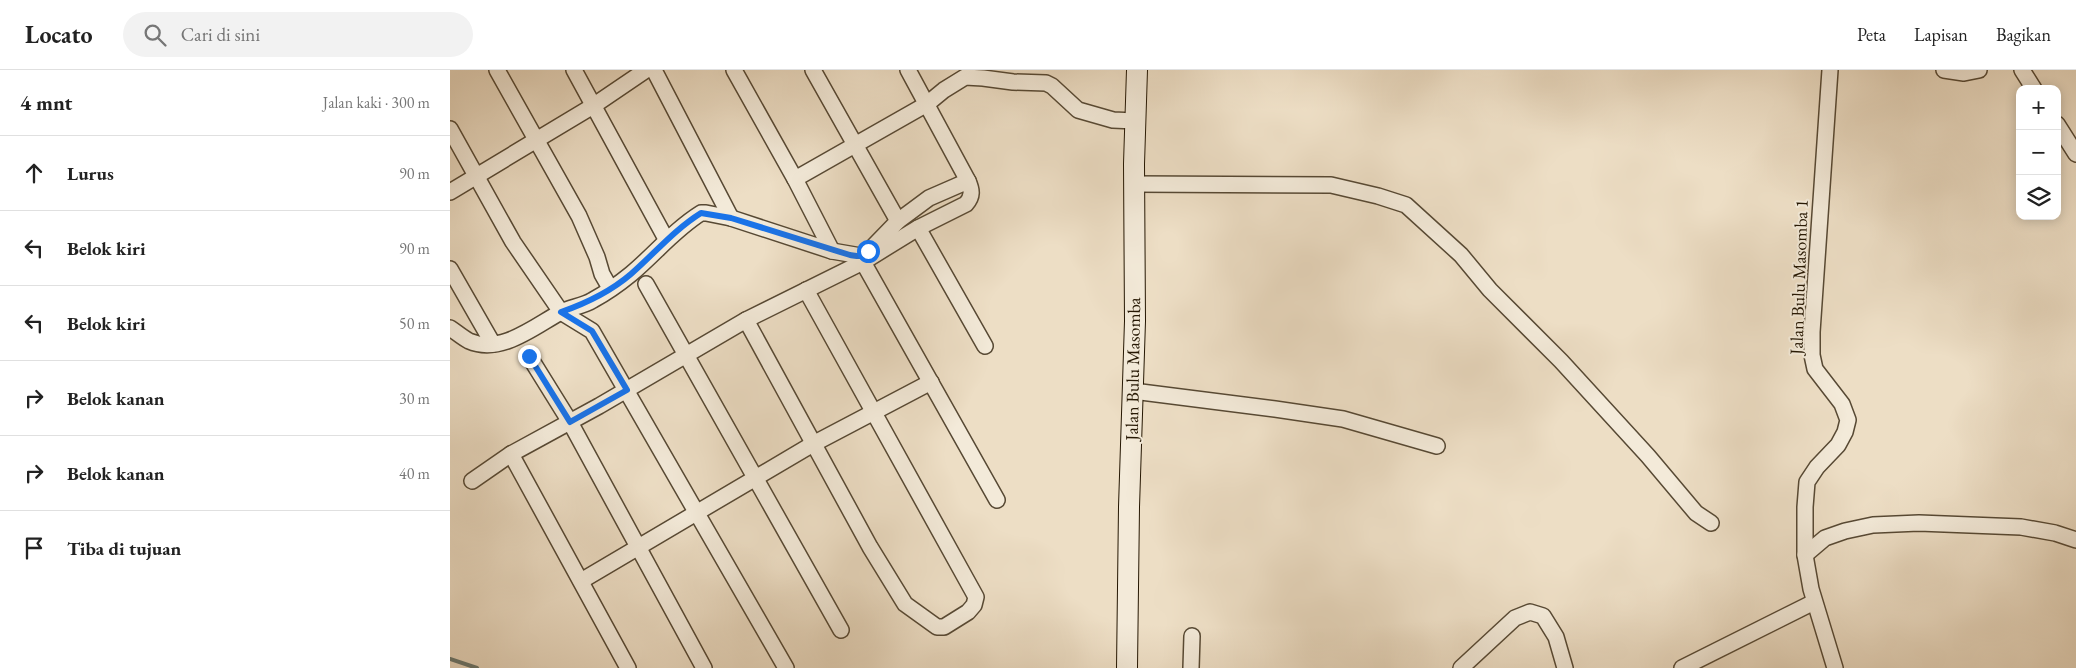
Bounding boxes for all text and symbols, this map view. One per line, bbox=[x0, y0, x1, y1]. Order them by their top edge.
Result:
search box bbox=[123, 12, 473, 57]
text: Locato bbox=[25, 19, 93, 50]
icon: search bbox=[141, 21, 169, 49]
text: Cari di sini bbox=[181, 22, 260, 47]
text: Peta bbox=[1857, 23, 1886, 46]
text: Lapisan bbox=[1914, 23, 1968, 46]
text: Bagikan bbox=[1996, 23, 2051, 46]
map controls bbox=[2016, 85, 2061, 220]
button: + bbox=[2016, 85, 2061, 130]
text: 4 mnt bbox=[20, 89, 72, 116]
text: Jalan kaki · 300 m bbox=[323, 92, 430, 113]
button: − bbox=[2016, 130, 2061, 175]
icon: ahead bbox=[20, 159, 48, 187]
text: Lurus bbox=[67, 161, 114, 186]
text: 90 m bbox=[399, 163, 430, 184]
button: layers bbox=[2016, 175, 2061, 220]
street label: Jalan Bulu Masomba 1 bbox=[1784, 199, 1813, 357]
icon: left bbox=[20, 234, 48, 262]
text: Belok kiri bbox=[67, 236, 146, 261]
text: 90 m bbox=[399, 238, 430, 259]
route start bbox=[857, 240, 880, 263]
street label: Jalan Bulu Masomba bbox=[1120, 296, 1145, 443]
icon: left bbox=[20, 309, 48, 337]
text: Belok kiri bbox=[67, 311, 146, 336]
text: 50 m bbox=[399, 313, 430, 334]
route end bbox=[518, 345, 541, 368]
icon: right bbox=[20, 384, 48, 412]
text: Belok kanan bbox=[67, 386, 165, 411]
text: 30 m bbox=[399, 388, 430, 409]
icon: right bbox=[20, 459, 48, 487]
text: Belok kanan bbox=[67, 461, 165, 486]
text: 40 m bbox=[399, 463, 430, 484]
icon: arrive bbox=[20, 534, 48, 562]
text: Tiba di tujuan bbox=[67, 536, 181, 561]

